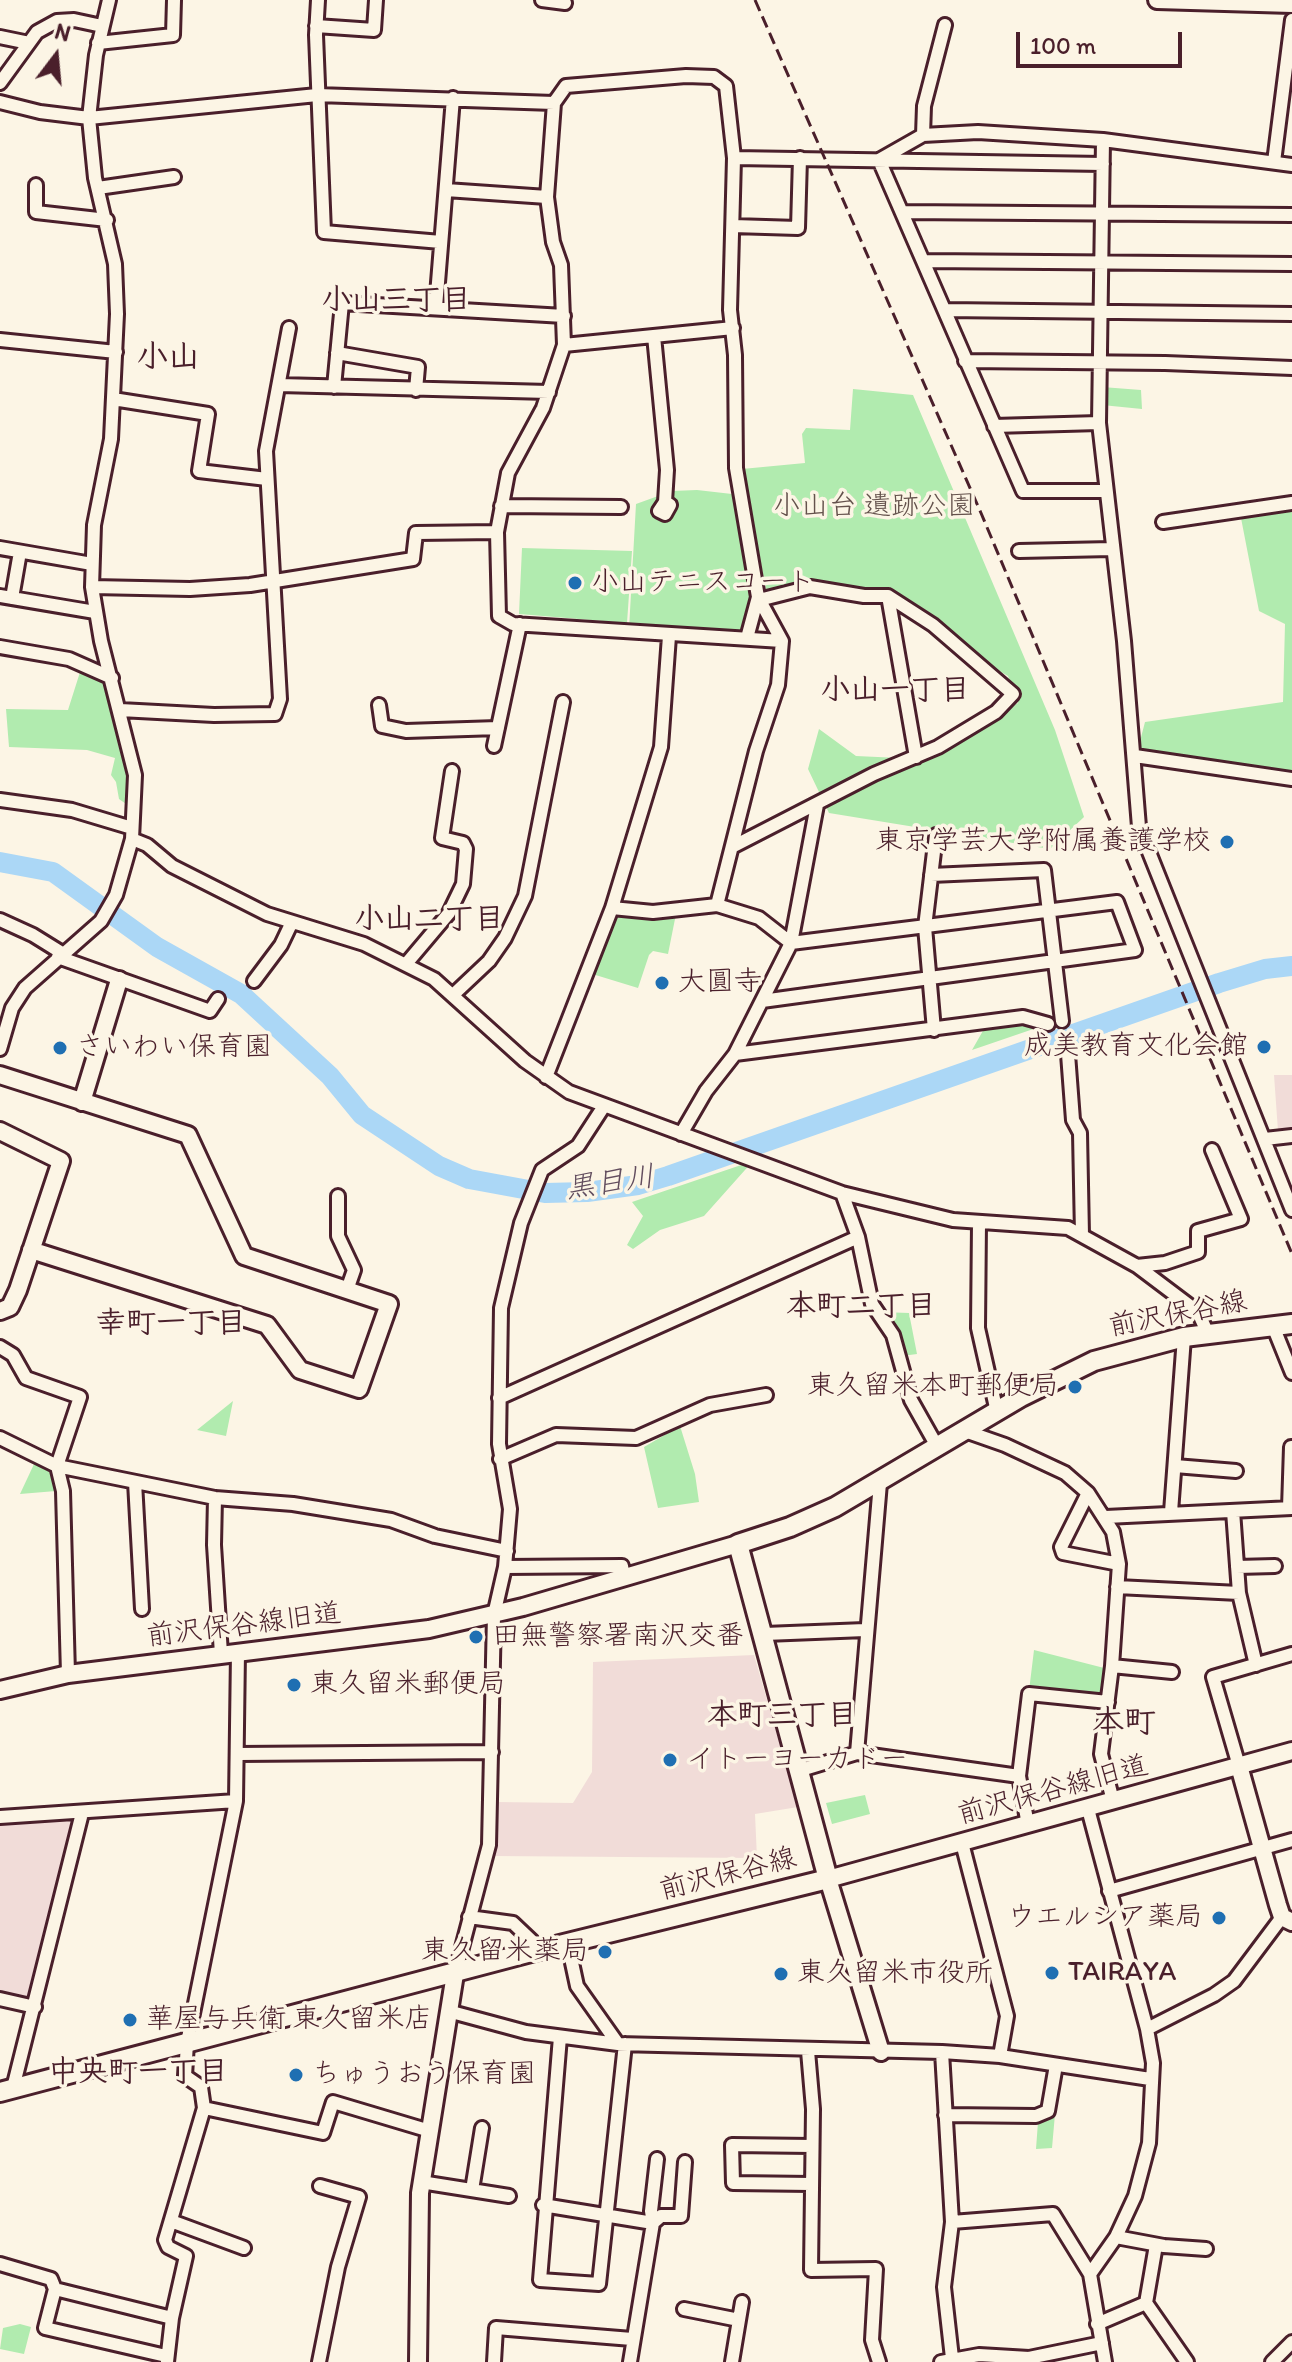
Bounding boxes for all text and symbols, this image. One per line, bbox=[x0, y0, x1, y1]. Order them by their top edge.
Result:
north arrow bbox=[16, 16, 96, 96]
scale bar bbox=[1020, 16, 1186, 66]
text: N bbox=[52, 17, 74, 47]
text: 100 m bbox=[1030, 31, 1096, 60]
district label: 小山三丁目 bbox=[321, 283, 471, 319]
district label: 小山 bbox=[136, 340, 200, 378]
park label: 小山台 遺跡公園 bbox=[773, 490, 975, 524]
place label: 小山テニスコート bbox=[591, 566, 815, 600]
marker: 小山テニスコート bbox=[566, 574, 584, 592]
district label: 小山一丁目 bbox=[820, 673, 970, 709]
place label: 東京学芸大学附属養護学校 bbox=[875, 825, 1211, 859]
marker: 東京学芸大学附属養護学校 bbox=[1218, 833, 1236, 851]
district label: 小山二丁目 bbox=[354, 902, 504, 938]
place label: 大圓寺 bbox=[678, 966, 762, 1000]
marker: 大圓寺 bbox=[653, 974, 671, 992]
place label: 成美教育文化会館 bbox=[1024, 1030, 1248, 1064]
place label: さいわい保育園 bbox=[76, 1031, 272, 1065]
marker: 成美教育文化会館 bbox=[1255, 1038, 1273, 1056]
marker: さいわい保育園 bbox=[51, 1039, 69, 1057]
water label: 黒目川 bbox=[563, 1160, 657, 1208]
street label: 前沢保谷線 bbox=[1106, 1285, 1250, 1345]
district label: 本町二丁目 bbox=[786, 1289, 936, 1325]
district label: 幸町一丁目 bbox=[96, 1306, 246, 1342]
place label: 東久留米本町郵便局 bbox=[807, 1370, 1059, 1404]
marker: 東久留米本町郵便局 bbox=[1066, 1378, 1084, 1396]
street label: 前沢保谷線旧道 bbox=[145, 1597, 343, 1655]
place label: 田無警察署南沢交番 bbox=[492, 1620, 744, 1654]
marker: 田無警察署南沢交番 bbox=[467, 1628, 485, 1646]
place label: 東久留米郵便局 bbox=[310, 1668, 506, 1702]
marker: 東久留米郵便局 bbox=[285, 1676, 303, 1694]
district label: 本町三丁目 bbox=[707, 1698, 857, 1734]
district label: 本町 bbox=[1092, 1705, 1156, 1743]
place label: イトーヨーカドー bbox=[686, 1743, 908, 1777]
street label: 前沢保谷線旧道 bbox=[954, 1749, 1152, 1833]
marker: イトーヨーカドー bbox=[661, 1751, 679, 1769]
street label: 前沢保谷線 bbox=[656, 1842, 800, 1908]
place label: ウエルシア薬局 bbox=[1007, 1901, 1203, 1935]
marker: ウエルシア薬局 bbox=[1210, 1909, 1228, 1927]
place label: 東久留米薬局 bbox=[421, 1935, 589, 1969]
marker: 東久留米薬局 bbox=[596, 1943, 614, 1961]
place label: TAIRAYA bbox=[1068, 1956, 1177, 1990]
place label: 東久留米市役所 bbox=[797, 1957, 993, 1991]
marker: TAIRAYA bbox=[1043, 1964, 1061, 1982]
marker: 東久留米市役所 bbox=[772, 1965, 790, 1983]
place label: 華屋与兵衛 東久留米店 bbox=[146, 2003, 432, 2037]
marker: 華屋与兵衛 東久留米店 bbox=[121, 2011, 139, 2029]
district label: 中央町一丁目 bbox=[48, 2055, 228, 2091]
place label: ちゅうおう保育園 bbox=[312, 2058, 536, 2092]
marker: ちゅうおう保育園 bbox=[287, 2066, 305, 2084]

